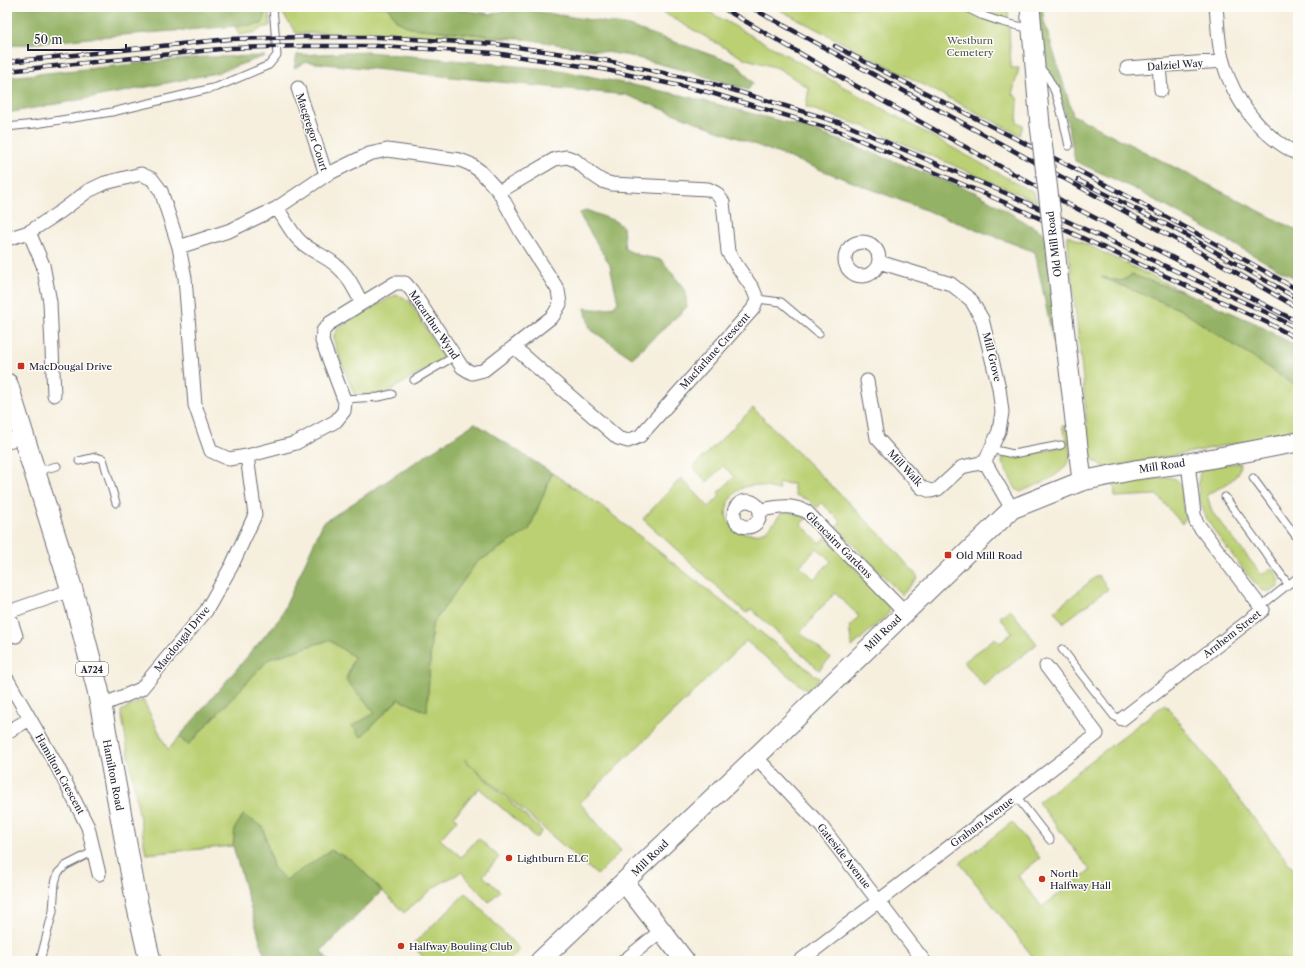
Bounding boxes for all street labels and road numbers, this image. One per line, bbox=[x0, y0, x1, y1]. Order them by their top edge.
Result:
street label: Dalziel Way bbox=[1147, 57, 1204, 73]
street label: Macgregor Court bbox=[293, 91, 331, 173]
street label: Old Mill Road bbox=[1044, 210, 1064, 278]
street label: Macarthur Wynd bbox=[406, 288, 462, 362]
street label: Macfarlane Crescent bbox=[677, 310, 753, 392]
street label: Mill Grove bbox=[980, 331, 1005, 383]
street label: Mill Walk bbox=[885, 447, 926, 490]
street label: Mill Road bbox=[1138, 456, 1186, 476]
street label: Glencairn Gardens bbox=[803, 509, 875, 581]
street label: Macdougal Drive bbox=[151, 603, 213, 675]
street label: Arnhem Street bbox=[1200, 607, 1264, 661]
street label: Mill Road bbox=[862, 612, 904, 654]
road number: A724 bbox=[76, 662, 108, 676]
street label: Hamilton Crescent bbox=[32, 731, 88, 817]
street label: Hamilton Road bbox=[100, 738, 126, 812]
street label: Graham Avenue bbox=[948, 794, 1017, 850]
street label: Gateside Avenue bbox=[814, 821, 874, 892]
street label: Mill Road bbox=[629, 837, 671, 879]

